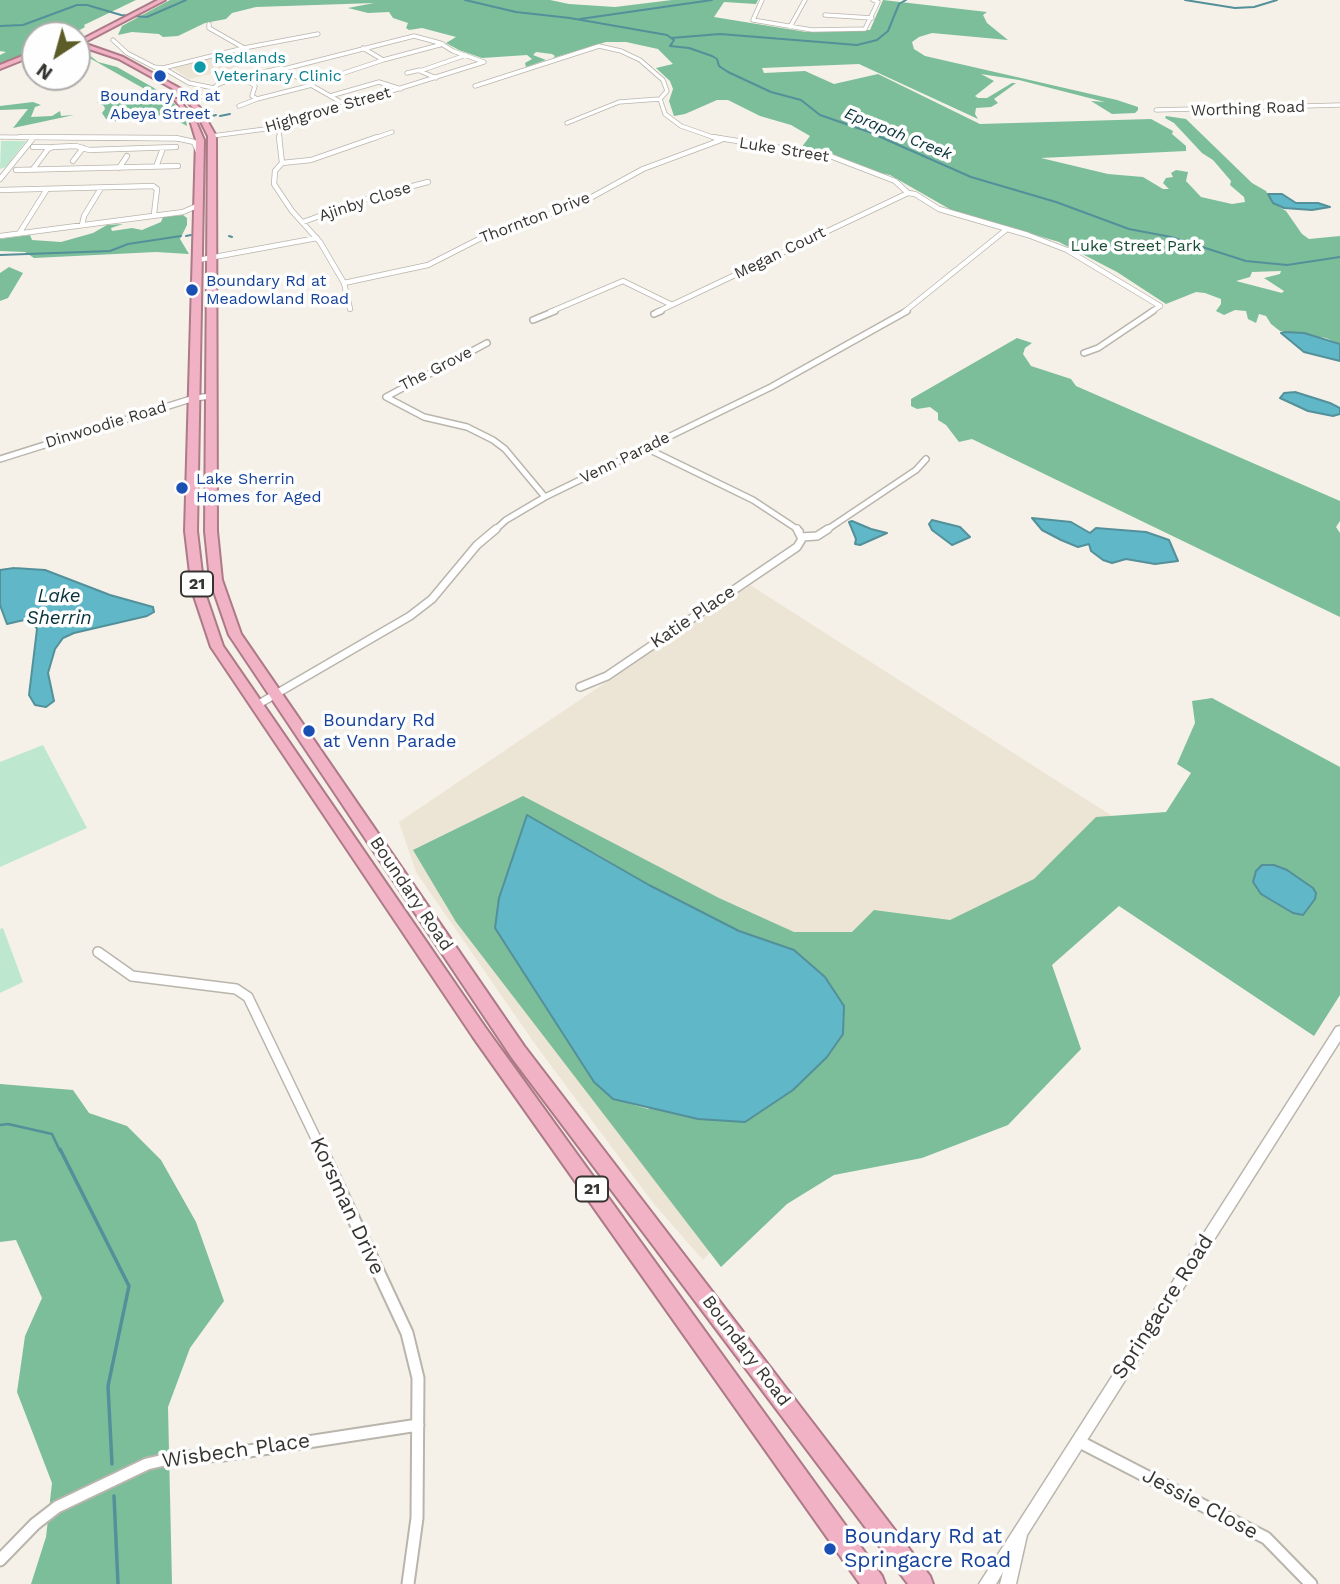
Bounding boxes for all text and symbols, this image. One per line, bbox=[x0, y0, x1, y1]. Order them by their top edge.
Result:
north arrow bbox=[21, 21, 91, 91]
place label: Redlands Veterinary Clinic bbox=[214, 48, 342, 86]
text: N bbox=[32, 58, 57, 85]
marker: Redlands Veterinary Clinic bbox=[192, 59, 208, 75]
marker: Boundary Rd at Abeya Street bbox=[152, 68, 168, 84]
street label: Highgrove Street bbox=[263, 83, 393, 137]
place label: Boundary Rd at Abeya Street bbox=[100, 86, 220, 124]
street label: Worthing Road bbox=[1191, 97, 1305, 121]
water label: Eprapah Creek bbox=[842, 104, 954, 164]
street label: Luke Street bbox=[738, 133, 830, 167]
street label: Ajinby Close bbox=[317, 178, 413, 226]
street label: Thornton Drive bbox=[477, 188, 593, 248]
street label: Megan Court bbox=[731, 223, 829, 283]
park label: Luke Street Park bbox=[1071, 236, 1201, 256]
place label: Boundary Rd at Meadowland Road bbox=[206, 271, 349, 309]
marker: Boundary Rd at Meadowland Road bbox=[184, 282, 200, 298]
street label: The Grove bbox=[396, 343, 476, 395]
street label: Dinwoodie Road bbox=[43, 397, 169, 453]
street label: Venn Parade bbox=[577, 428, 673, 488]
place label: Lake Sherrin Homes for Aged bbox=[196, 469, 322, 507]
marker: Lake Sherrin Homes for Aged bbox=[174, 480, 190, 496]
road number: 21 bbox=[181, 572, 213, 596]
street label: Katie Place bbox=[647, 581, 739, 653]
water label: Lake Sherrin bbox=[26, 585, 92, 629]
place label: Boundary Rd at Venn Parade bbox=[323, 710, 456, 752]
marker: Boundary Rd at Venn Parade bbox=[301, 723, 317, 739]
street label: Boundary Road bbox=[365, 833, 457, 955]
street label: Korsman Drive bbox=[304, 1133, 390, 1279]
road number: 21 bbox=[576, 1176, 608, 1202]
street label: Springacre Road bbox=[1107, 1230, 1219, 1384]
street label: Boundary Road bbox=[697, 1291, 795, 1411]
street label: Wisbech Place bbox=[160, 1428, 312, 1474]
street label: Jessie Close bbox=[1138, 1463, 1262, 1545]
place label: Boundary Rd at Springacre Road bbox=[844, 1524, 1011, 1574]
marker: Boundary Rd at Springacre Road bbox=[822, 1541, 838, 1557]

